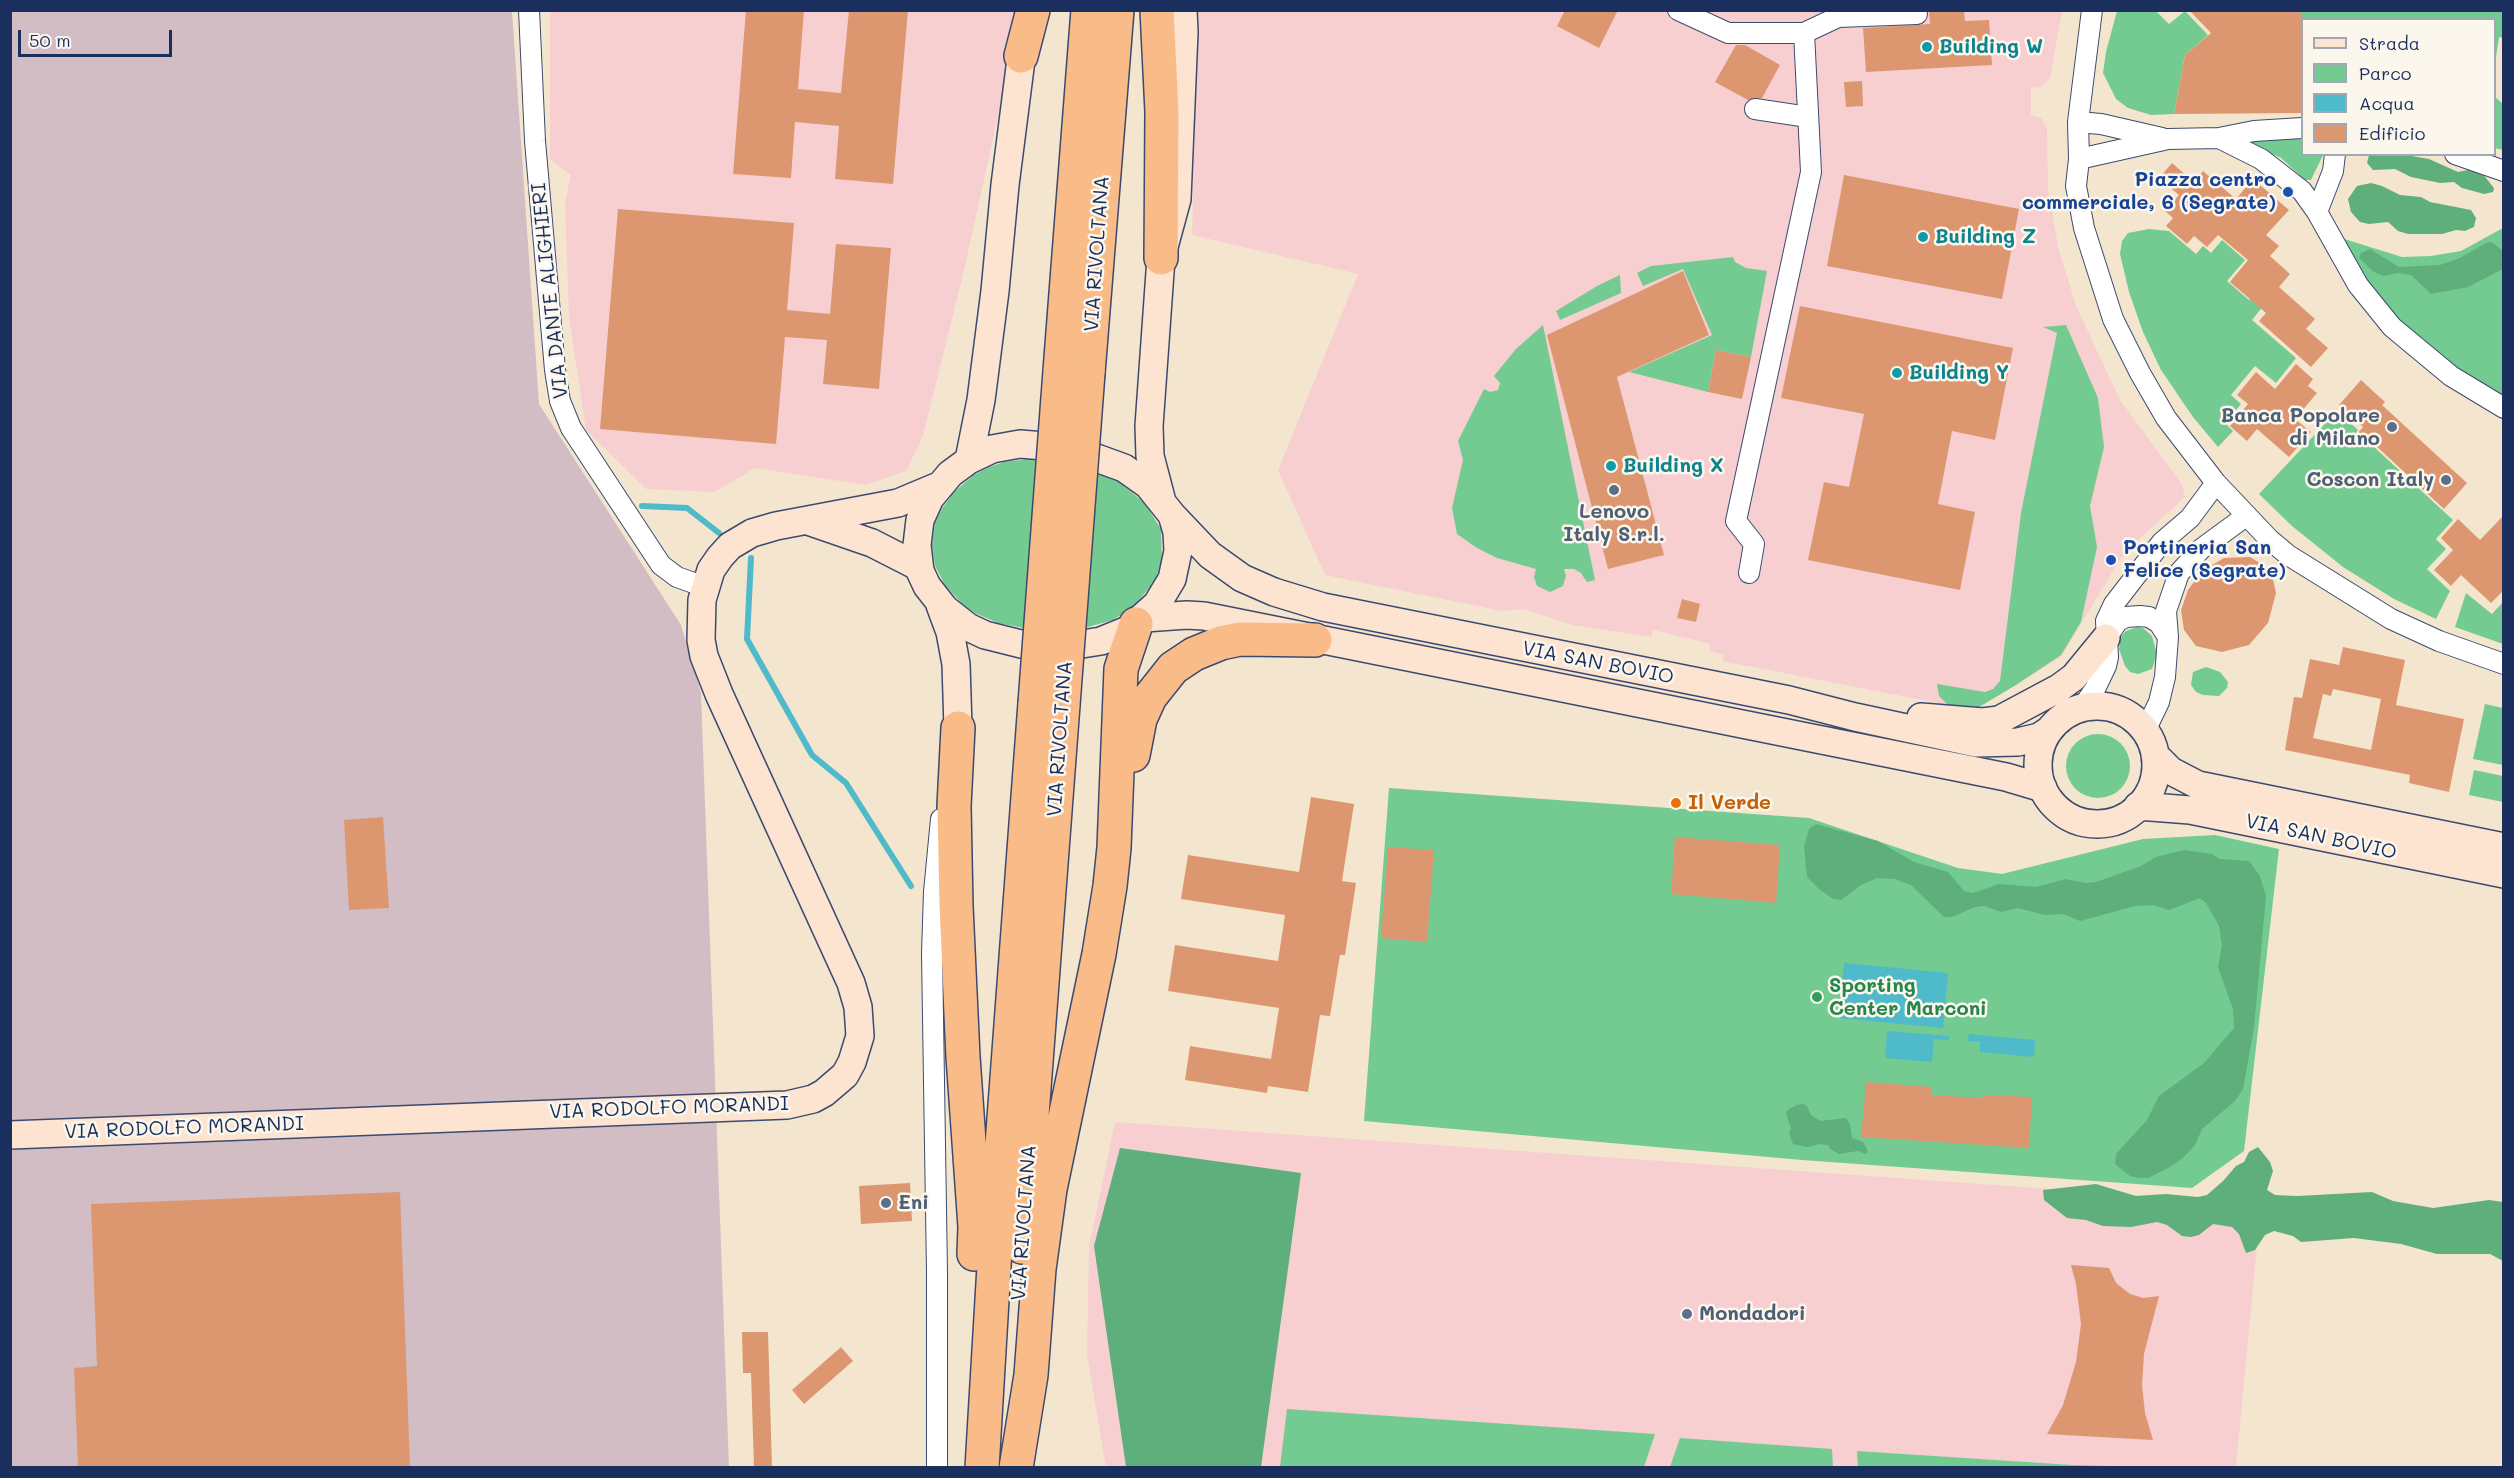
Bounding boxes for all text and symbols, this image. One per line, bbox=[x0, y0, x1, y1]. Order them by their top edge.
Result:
scale bar bbox=[21, 18, 176, 56]
legend bbox=[2301, 18, 2496, 156]
text: 50 m bbox=[29, 28, 71, 52]
text: Strada bbox=[2359, 31, 2420, 55]
place label: Building W bbox=[1939, 35, 2043, 59]
marker: Building W bbox=[1920, 40, 1934, 54]
text: Parco bbox=[2359, 61, 2412, 85]
text: Acqua bbox=[2359, 91, 2415, 115]
text: Edificio bbox=[2359, 121, 2426, 145]
place label: Piazza centro commerciale, 6 (Segrate) bbox=[2022, 168, 2276, 215]
street label: VIA RIVOLTANA bbox=[1080, 175, 1114, 333]
street label: VIA DANTE ALIGHIERI bbox=[527, 182, 573, 400]
marker: Piazza centro commerciale, 6 (Segrate) bbox=[2281, 185, 2295, 199]
place label: Building Z bbox=[1935, 225, 2036, 249]
marker: Building Z bbox=[1916, 230, 1930, 244]
place label: Building Y bbox=[1909, 361, 2009, 385]
marker: Building Y bbox=[1890, 366, 1904, 380]
place label: Banca Popolare di Milano bbox=[2221, 404, 2380, 451]
marker: Banca Popolare di Milano bbox=[2385, 420, 2399, 434]
place label: Building X bbox=[1623, 454, 1724, 478]
marker: Building X bbox=[1604, 459, 1618, 473]
place label: Coscon Italy bbox=[2307, 468, 2434, 492]
marker: Coscon Italy bbox=[2439, 473, 2453, 487]
marker: Lenovo Italy S.r.l. bbox=[1607, 483, 1621, 497]
place label: Lenovo Italy S.r.l. bbox=[1563, 500, 1665, 547]
place label: Portineria San Felice (Segrate) bbox=[2123, 536, 2286, 583]
marker: Portineria San Felice (Segrate) bbox=[2104, 553, 2118, 567]
street label: VIA SAN BOVIO bbox=[1520, 637, 1676, 689]
street label: VIA RIVOLTANA bbox=[1043, 660, 1077, 818]
place label: Il Verde bbox=[1688, 791, 1771, 815]
marker: Il Verde bbox=[1669, 796, 1683, 810]
street label: VIA SAN BOVIO bbox=[2243, 809, 2399, 865]
place label: Sporting Center Marconi bbox=[1829, 974, 1987, 1021]
marker: Sporting Center Marconi bbox=[1810, 990, 1824, 1004]
street label: VIA RODOLFO MORANDI bbox=[549, 1092, 789, 1124]
street label: VIA RODOLFO MORANDI bbox=[64, 1112, 304, 1144]
street label: VIA RIVOLTANA bbox=[1007, 1144, 1041, 1302]
place label: Eni bbox=[898, 1191, 929, 1215]
marker: Eni bbox=[879, 1196, 893, 1210]
place label: Mondadori bbox=[1699, 1302, 1806, 1326]
marker: Mondadori bbox=[1680, 1307, 1694, 1321]

